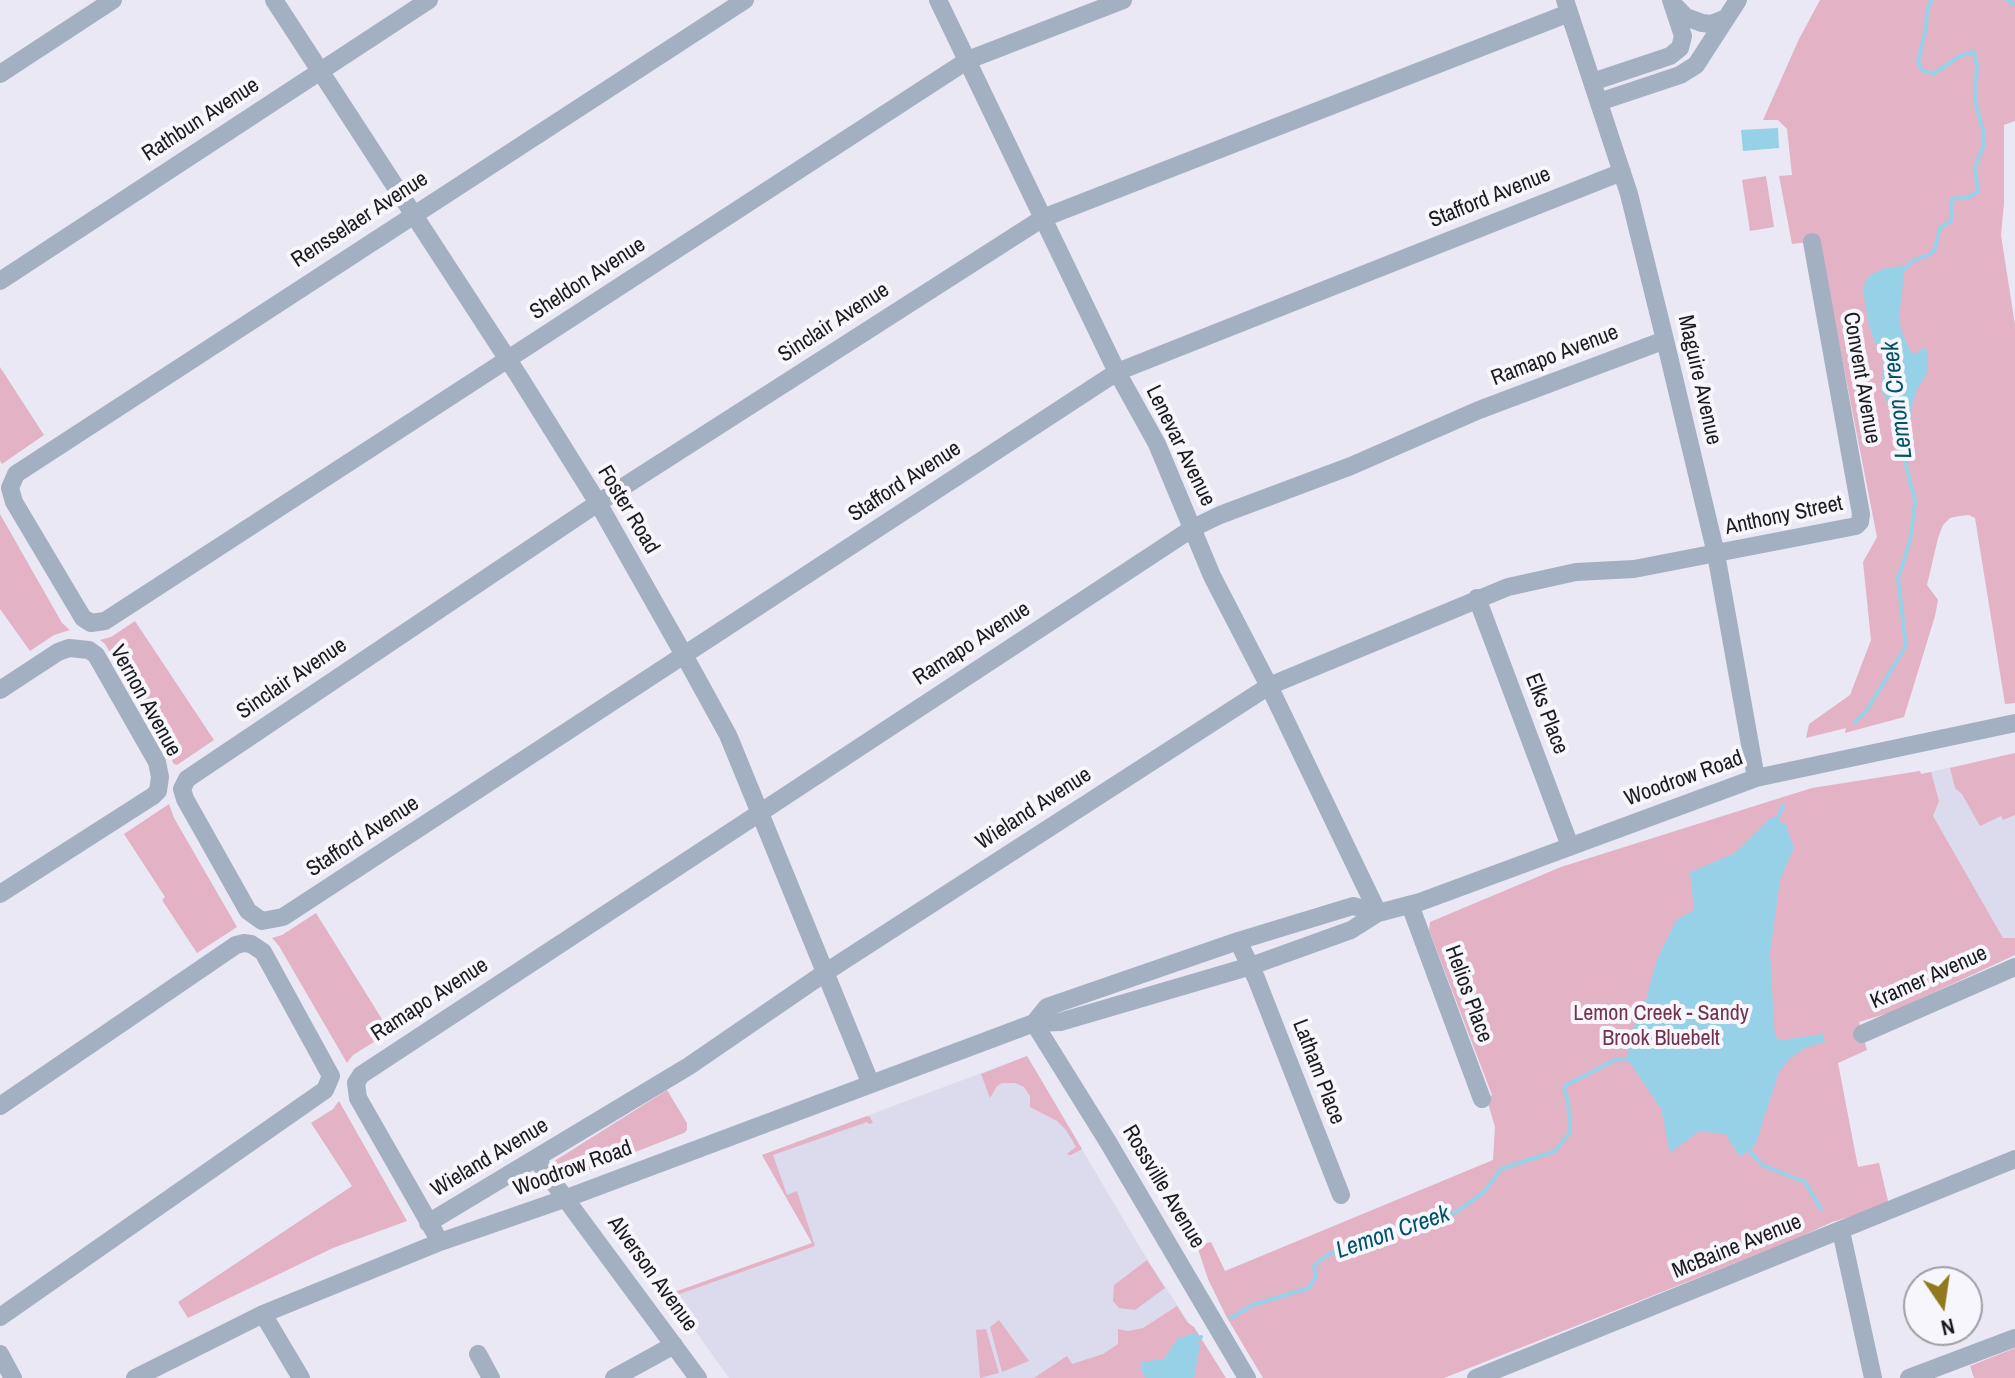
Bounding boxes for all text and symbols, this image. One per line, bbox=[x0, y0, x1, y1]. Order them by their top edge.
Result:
street label: Rathbun Avenue bbox=[138, 72, 264, 168]
street label: Stafford Avenue bbox=[1425, 162, 1555, 234]
street label: Rensselaer Avenue bbox=[287, 166, 433, 274]
street label: Sheldon Avenue bbox=[525, 232, 651, 326]
street label: Sinclair Avenue bbox=[774, 277, 894, 369]
street label: Convent Avenue bbox=[1836, 310, 1886, 446]
street label: Maguire Avenue bbox=[1671, 313, 1727, 447]
street label: Ramapo Avenue bbox=[1488, 320, 1622, 392]
water label: Lemon Creek bbox=[1877, 340, 1919, 460]
street label: Lenevar Avenue bbox=[1139, 381, 1221, 511]
street label: Stafford Avenue bbox=[844, 436, 966, 528]
street label: Foster Road bbox=[591, 461, 665, 559]
street label: Anthony Street bbox=[1723, 491, 1845, 541]
street label: Ramapo Avenue bbox=[909, 596, 1035, 692]
street label: Sinclair Avenue bbox=[232, 633, 352, 725]
street label: Vernon Avenue bbox=[104, 641, 186, 761]
street label: Elks Place bbox=[1519, 670, 1573, 758]
street label: Woodrow Road bbox=[1621, 745, 1747, 813]
street label: Wieland Avenue bbox=[971, 762, 1097, 856]
street label: Stafford Avenue bbox=[302, 791, 424, 883]
street label: Kramer Avenue bbox=[1867, 941, 1991, 1015]
street label: Helios Place bbox=[1438, 942, 1498, 1046]
street label: Ramapo Avenue bbox=[367, 952, 493, 1048]
park label: Lemon Creek - Sandy Brook Bluebelt bbox=[1573, 1001, 1749, 1052]
street label: Latham Place bbox=[1286, 1016, 1350, 1128]
street label: Wieland Avenue bbox=[427, 1113, 553, 1203]
street label: Rossville Avenue bbox=[1116, 1121, 1210, 1253]
street label: Woodrow Road bbox=[510, 1135, 636, 1203]
water label: Lemon Creek bbox=[1332, 1200, 1454, 1266]
street label: McBaine Avenue bbox=[1669, 1209, 1805, 1285]
street label: Alverson Avenue bbox=[601, 1211, 703, 1337]
north arrow bbox=[1903, 1266, 1983, 1346]
text: N bbox=[1938, 1311, 1958, 1344]

